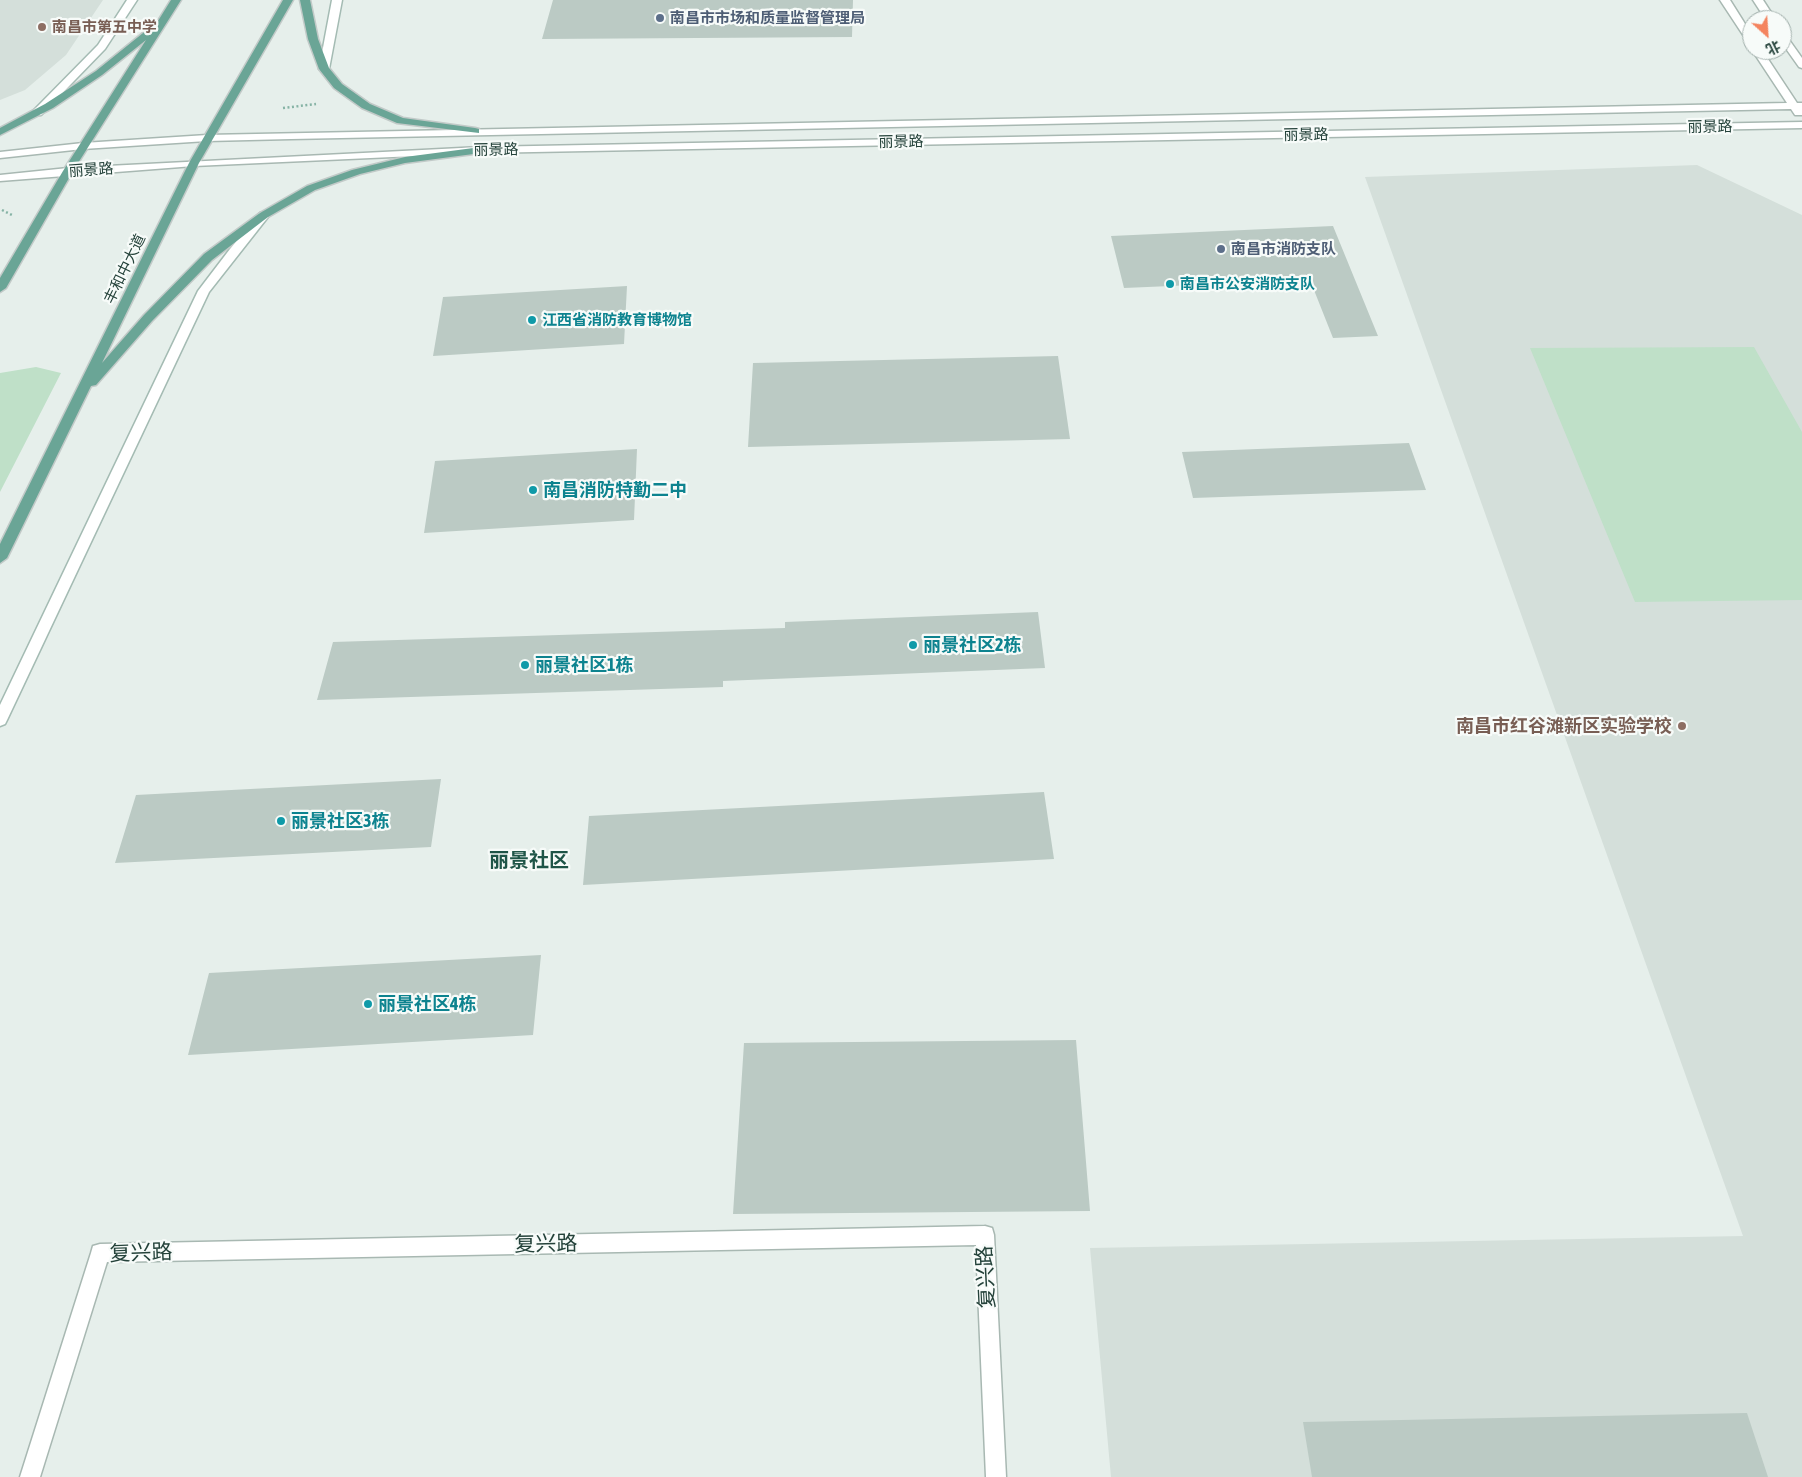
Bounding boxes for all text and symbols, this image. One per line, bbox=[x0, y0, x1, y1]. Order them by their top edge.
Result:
place label: 南昌市市场和质量监督管理局 bbox=[670, 9, 865, 27]
north arrow bbox=[1742, 10, 1792, 60]
marker: 南昌市市场和质量监督管理局 bbox=[654, 12, 666, 24]
place label: 南昌市第五中学 bbox=[52, 18, 157, 36]
marker: 南昌市第五中学 bbox=[36, 21, 48, 33]
text: 北 bbox=[1763, 37, 1783, 58]
street label: 丽景路 bbox=[1687, 118, 1733, 136]
street label: 丽景路 bbox=[1283, 126, 1329, 144]
street label: 丽景路 bbox=[878, 133, 924, 151]
street label: 丽景路 bbox=[473, 141, 519, 159]
street label: 丽景路 bbox=[68, 159, 114, 181]
street label: 丰和中大道 bbox=[100, 231, 150, 307]
place label: 南昌市消防支队 bbox=[1231, 240, 1336, 258]
marker: 南昌市消防支队 bbox=[1215, 243, 1227, 255]
place label: 南昌市公安消防支队 bbox=[1180, 275, 1315, 293]
marker: 南昌市公安消防支队 bbox=[1164, 278, 1176, 290]
place label: 江西省消防教育博物馆 bbox=[542, 311, 692, 329]
marker: 江西省消防教育博物馆 bbox=[526, 314, 538, 326]
place label: 南昌消防特勤二中 bbox=[543, 479, 687, 501]
marker: 南昌消防特勤二中 bbox=[527, 484, 539, 496]
place label: 丽景社区2栋 bbox=[923, 634, 1021, 656]
marker: 丽景社区2栋 bbox=[907, 639, 919, 651]
place label: 丽景社区1栋 bbox=[535, 654, 633, 676]
marker: 丽景社区1栋 bbox=[519, 659, 531, 671]
place label: 南昌市红谷滩新区实验学校 bbox=[1456, 715, 1672, 737]
marker: 南昌市红谷滩新区实验学校 bbox=[1676, 720, 1688, 732]
place label: 丽景社区3栋 bbox=[291, 810, 389, 832]
marker: 丽景社区3栋 bbox=[275, 815, 287, 827]
district label: 丽景社区 bbox=[489, 849, 569, 873]
place label: 丽景社区4栋 bbox=[378, 993, 476, 1015]
marker: 丽景社区4栋 bbox=[362, 998, 374, 1010]
street label: 复兴路 bbox=[514, 1231, 578, 1257]
street label: 复兴路 bbox=[109, 1239, 173, 1267]
street label: 复兴路 bbox=[972, 1245, 1000, 1309]

